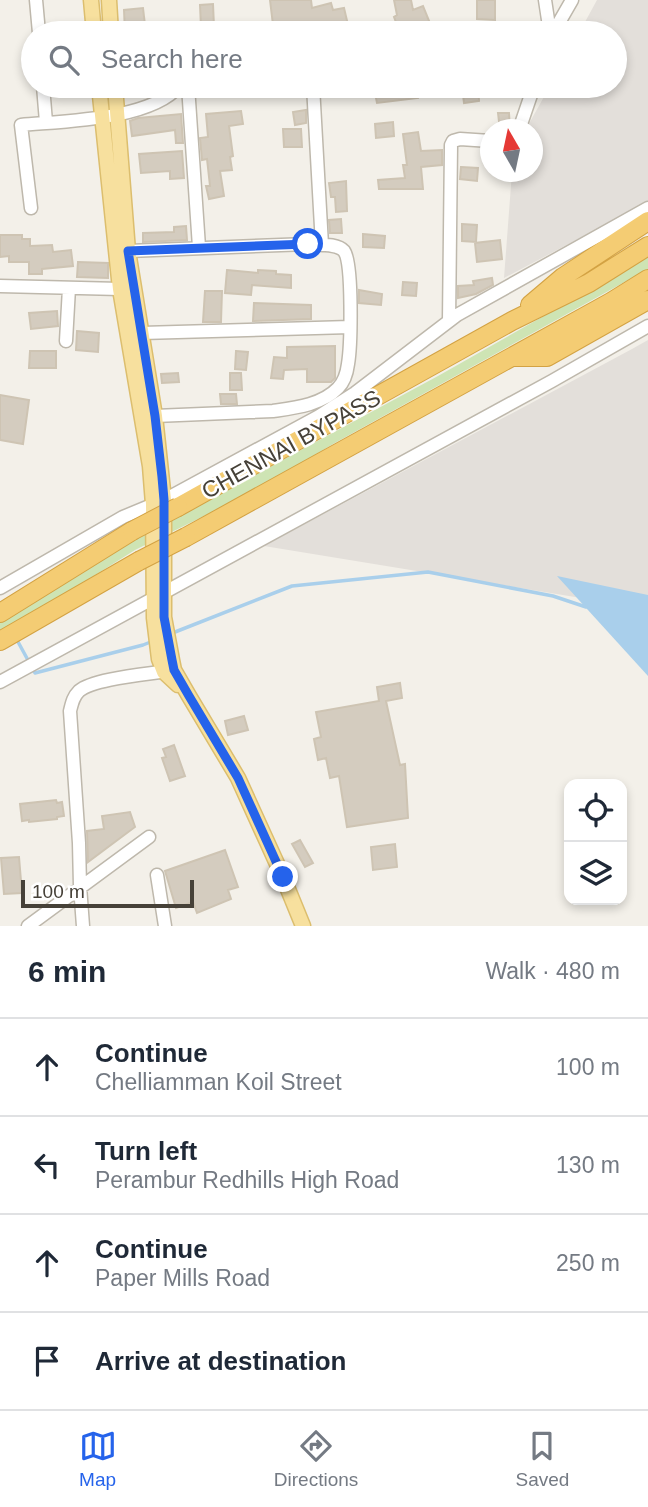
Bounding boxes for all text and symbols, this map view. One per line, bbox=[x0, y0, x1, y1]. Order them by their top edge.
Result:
search box bbox=[21, 21, 627, 98]
icon: search bbox=[45, 41, 83, 79]
text: Search here bbox=[101, 44, 243, 74]
north arrow bbox=[480, 119, 543, 182]
route start bbox=[292, 228, 323, 259]
street label: CHENNAI BYPASS bbox=[197, 384, 385, 504]
map controls bbox=[564, 779, 627, 905]
button: locate bbox=[564, 779, 627, 842]
button: layers bbox=[564, 842, 627, 905]
route end bbox=[267, 861, 298, 892]
scale bar bbox=[21, 877, 194, 909]
text: 100 m bbox=[32, 881, 85, 902]
text: 6 min bbox=[28, 955, 106, 988]
text: Walk · 480 m bbox=[485, 958, 620, 984]
text: Continue bbox=[95, 1038, 208, 1068]
icon: ahead bbox=[28, 1048, 66, 1086]
text: 100 m bbox=[556, 1054, 620, 1080]
text: Chelliamman Koil Street bbox=[95, 1069, 342, 1095]
text: Turn left bbox=[95, 1136, 197, 1166]
icon: left bbox=[28, 1146, 66, 1184]
text: 130 m bbox=[556, 1152, 620, 1178]
text: Perambur Redhills High Road bbox=[95, 1167, 399, 1193]
text: Continue bbox=[95, 1234, 208, 1264]
icon: ahead bbox=[28, 1244, 66, 1282]
text: 250 m bbox=[556, 1250, 620, 1276]
text: Paper Mills Road bbox=[95, 1265, 270, 1291]
icon: arrive bbox=[28, 1342, 66, 1380]
text: Arrive at destination bbox=[95, 1346, 346, 1376]
tab: Map bbox=[79, 1427, 117, 1491]
tab: Directions bbox=[274, 1427, 358, 1491]
tab: Saved bbox=[515, 1427, 569, 1491]

